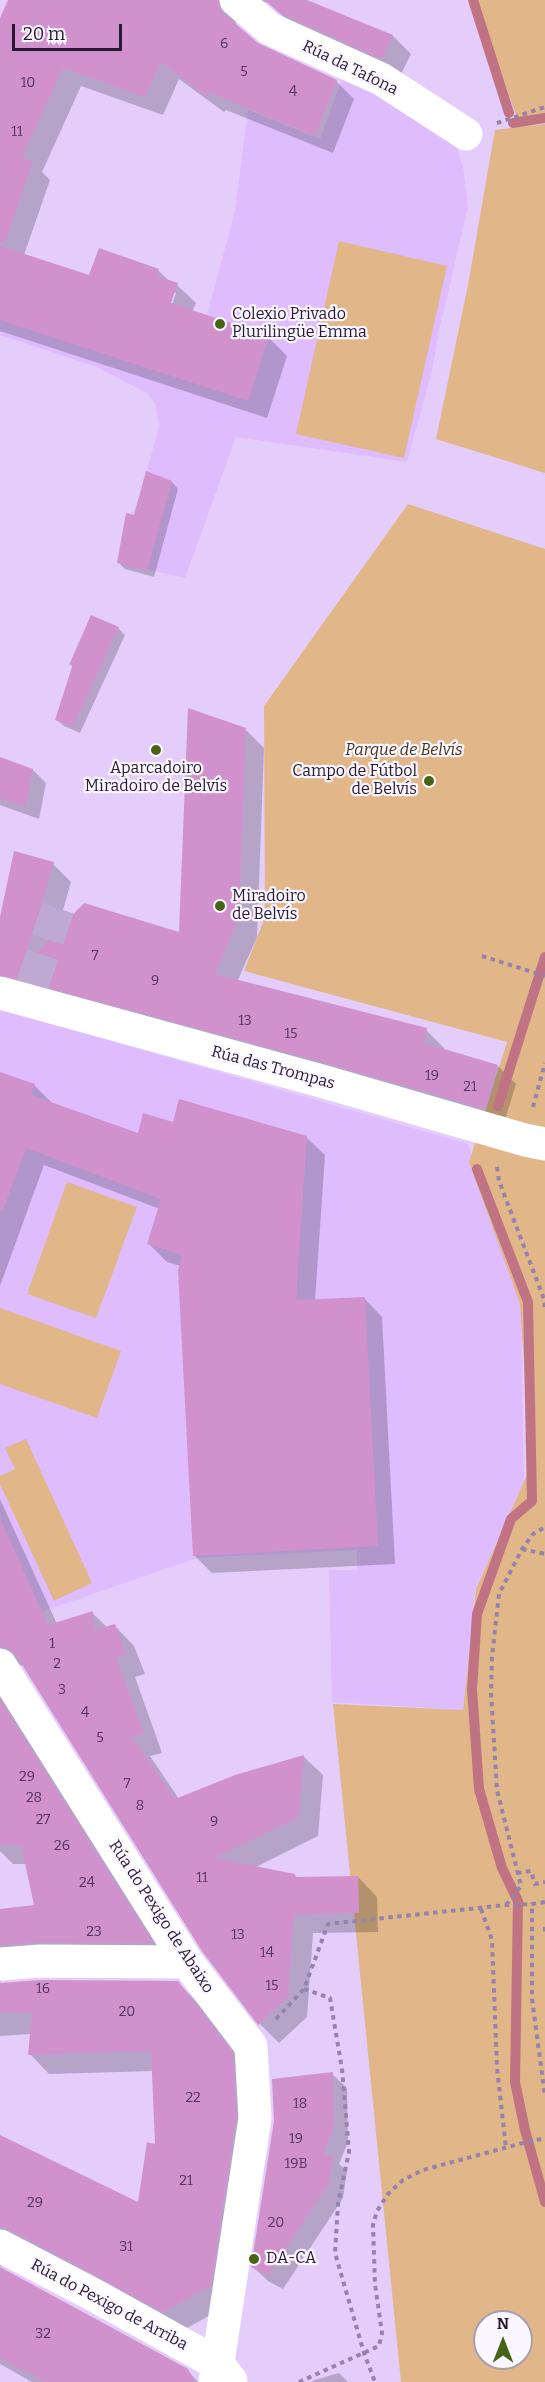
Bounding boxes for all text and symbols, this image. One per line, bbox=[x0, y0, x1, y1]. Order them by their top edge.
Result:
scale bar bbox=[15, 12, 124, 50]
text: 20 m bbox=[23, 23, 65, 45]
house number: 6 bbox=[220, 36, 228, 52]
street label: Rúa da Tafona bbox=[299, 37, 401, 99]
house number: 5 bbox=[240, 64, 248, 80]
house number: 10 bbox=[21, 75, 35, 91]
house number: 4 bbox=[289, 84, 297, 100]
house number: 11 bbox=[11, 124, 23, 140]
place label: Colexio Privado Plurilingüe Emma bbox=[232, 305, 367, 343]
marker: Colexio Privado Plurilingüe Emma bbox=[213, 317, 227, 331]
park label: Parque de Belvís bbox=[345, 741, 463, 761]
marker: Aparcadoiro Miradoiro de Belvís bbox=[149, 743, 163, 757]
place label: Aparcadoiro Miradoiro de Belvís bbox=[85, 759, 227, 797]
place label: Campo de Fútbol de Belvís bbox=[292, 762, 417, 800]
marker: Campo de Fútbol de Belvís bbox=[422, 774, 436, 788]
place label: Miradoiro de Belvís bbox=[232, 887, 306, 925]
marker: Miradoiro de Belvís bbox=[213, 899, 227, 913]
house number: 7 bbox=[91, 948, 99, 964]
house number: 9 bbox=[151, 973, 159, 989]
house number: 13 bbox=[238, 1013, 252, 1029]
house number: 15 bbox=[284, 1026, 298, 1042]
street label: Rúa das Trompas bbox=[209, 1042, 337, 1094]
house number: 19 bbox=[425, 1068, 439, 1084]
house number: 21 bbox=[463, 1079, 477, 1095]
house number: 1 bbox=[49, 1636, 55, 1652]
house number: 2 bbox=[53, 1656, 61, 1672]
house number: 3 bbox=[58, 1682, 66, 1698]
house number: 4 bbox=[81, 1705, 89, 1721]
house number: 5 bbox=[96, 1730, 104, 1746]
house number: 29 bbox=[19, 1769, 35, 1785]
house number: 7 bbox=[123, 1776, 131, 1792]
house number: 28 bbox=[26, 1790, 42, 1806]
house number: 8 bbox=[136, 1798, 144, 1814]
house number: 27 bbox=[36, 1812, 50, 1828]
house number: 9 bbox=[210, 1814, 218, 1830]
street label: Rúa do Pexigo de Abaixo bbox=[104, 1837, 218, 1997]
house number: 26 bbox=[54, 1838, 70, 1854]
house number: 11 bbox=[196, 1870, 208, 1886]
house number: 24 bbox=[79, 1875, 95, 1891]
house number: 23 bbox=[86, 1924, 102, 1940]
house number: 13 bbox=[231, 1927, 245, 1943]
house number: 14 bbox=[260, 1945, 274, 1961]
house number: 15 bbox=[265, 1978, 279, 1994]
house number: 16 bbox=[36, 1981, 50, 1997]
house number: 20 bbox=[119, 2004, 135, 2020]
house number: 22 bbox=[185, 2090, 201, 2106]
house number: 18 bbox=[293, 2096, 307, 2112]
house number: 19 bbox=[289, 2131, 303, 2147]
house number: 19B bbox=[285, 2156, 307, 2172]
house number: 21 bbox=[179, 2173, 193, 2189]
house number: 29 bbox=[27, 2195, 43, 2211]
house number: 20 bbox=[268, 2215, 284, 2231]
house number: 31 bbox=[119, 2239, 133, 2255]
place label: DA-CA bbox=[266, 2249, 316, 2269]
marker: DA-CA bbox=[247, 2252, 261, 2266]
street label: Rúa do Pexigo de Arriba bbox=[27, 2255, 191, 2355]
north arrow bbox=[473, 2310, 533, 2370]
text: N bbox=[497, 2314, 509, 2333]
house number: 32 bbox=[35, 2326, 51, 2342]

